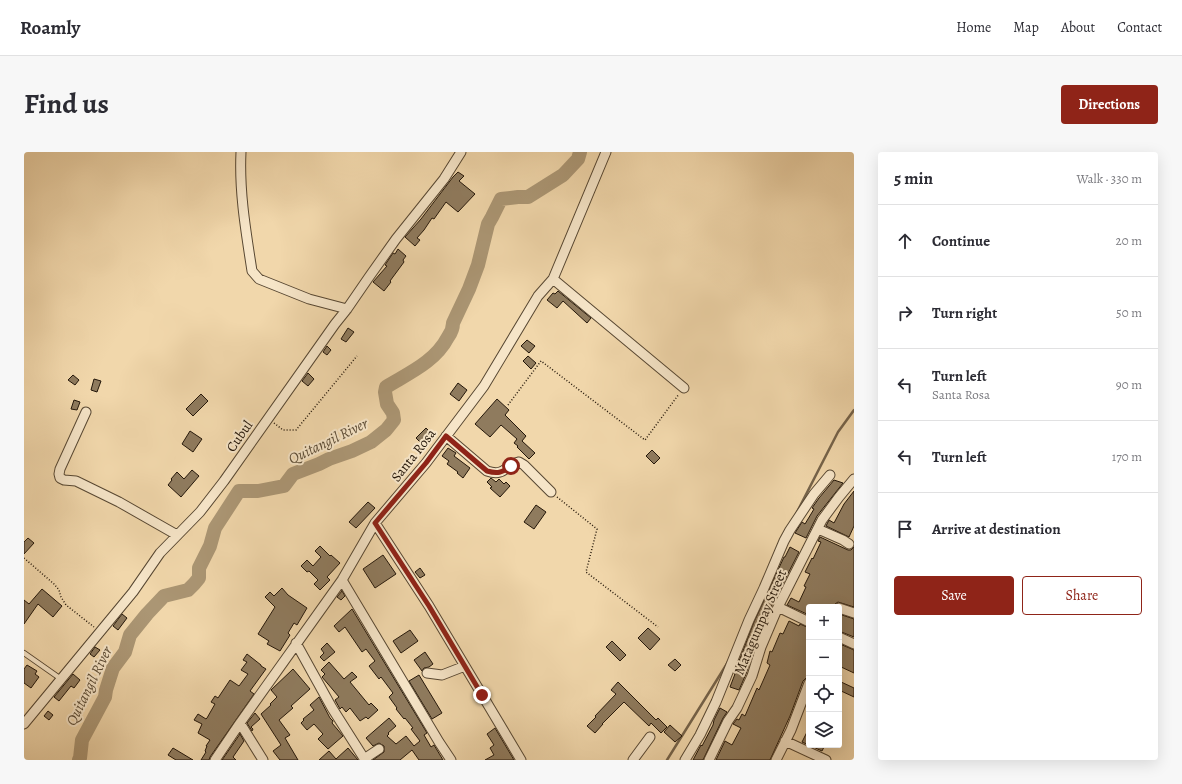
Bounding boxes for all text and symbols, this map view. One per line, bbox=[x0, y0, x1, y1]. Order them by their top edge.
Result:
text: Roamly bbox=[20, 15, 80, 41]
text: Home bbox=[956, 18, 991, 37]
text: Map bbox=[1013, 18, 1039, 37]
text: About bbox=[1061, 18, 1095, 37]
text: Contact bbox=[1117, 18, 1162, 37]
text: Find us bbox=[24, 85, 109, 123]
button: Directions bbox=[1061, 85, 1158, 124]
text: 5 min bbox=[894, 167, 933, 190]
text: Walk · 330 m bbox=[1076, 170, 1142, 187]
icon: ahead bbox=[894, 230, 916, 252]
text: Continue bbox=[932, 231, 990, 251]
text: 20 m bbox=[1116, 232, 1142, 249]
icon: right bbox=[894, 302, 916, 324]
text: Turn right bbox=[932, 303, 997, 323]
text: 50 m bbox=[1116, 304, 1142, 321]
text: Turn left bbox=[932, 366, 987, 386]
icon: left bbox=[894, 374, 916, 396]
text: 90 m bbox=[1116, 376, 1142, 393]
text: Santa Rosa bbox=[932, 386, 990, 403]
water label: Quitangil River bbox=[285, 413, 372, 469]
street label: Cubul bbox=[222, 416, 257, 456]
street label: Santa Rosa bbox=[387, 424, 440, 486]
icon: left bbox=[894, 446, 916, 468]
text: Turn left bbox=[932, 447, 987, 467]
text: 170 m bbox=[1112, 448, 1142, 465]
route start bbox=[502, 457, 520, 475]
icon: arrive bbox=[894, 518, 916, 540]
text: Arrive at destination bbox=[932, 519, 1061, 539]
street label: Matagumpay Street bbox=[730, 566, 791, 678]
button: Save bbox=[894, 576, 1014, 615]
button: Share bbox=[1022, 576, 1142, 615]
map controls bbox=[806, 604, 842, 748]
button: + bbox=[806, 604, 842, 640]
button: − bbox=[806, 640, 842, 676]
water label: Quitangil River bbox=[61, 642, 117, 729]
button: locate bbox=[806, 676, 842, 712]
route end bbox=[473, 686, 491, 704]
button: layers bbox=[806, 712, 842, 748]

